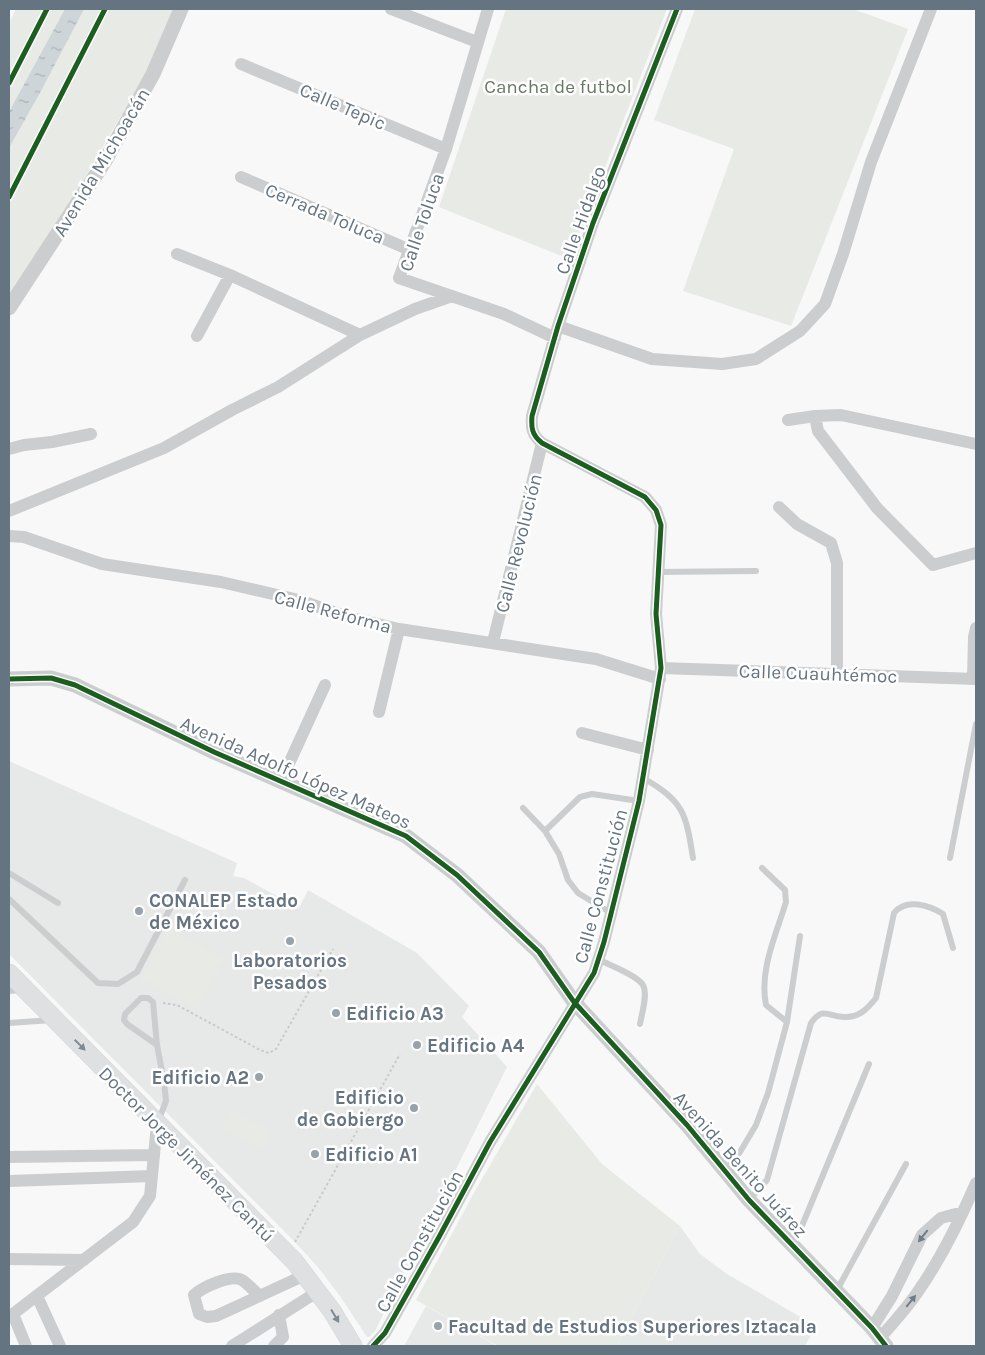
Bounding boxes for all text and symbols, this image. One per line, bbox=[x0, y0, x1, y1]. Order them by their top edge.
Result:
park label: Cancha de futbol bbox=[484, 76, 632, 98]
street label: Calle Tepic bbox=[296, 79, 389, 135]
street label: Avenida Michoacán bbox=[49, 85, 155, 241]
street label: Calle Hidalgo bbox=[551, 163, 611, 277]
street label: Calle Toluca bbox=[395, 170, 449, 274]
street label: Cerrada Toluca bbox=[262, 179, 388, 249]
street label: Calle Revolución bbox=[491, 471, 547, 615]
street label: Calle Reforma bbox=[272, 586, 394, 638]
street label: Calle Cuauhtémoc bbox=[738, 660, 898, 688]
street label: Avenida Adolfo López Mateos bbox=[177, 712, 414, 834]
street label: Calle Constitución bbox=[570, 806, 632, 966]
place label: CONALEP Estado de México bbox=[149, 890, 298, 934]
marker: CONALEP Estado de México bbox=[133, 905, 145, 917]
marker: Laboratorios Pesados bbox=[284, 935, 296, 947]
place label: Laboratorios Pesados bbox=[233, 950, 347, 994]
place label: Edificio A3 bbox=[346, 1003, 444, 1025]
marker: Edificio A3 bbox=[330, 1007, 342, 1019]
place label: Edificio A4 bbox=[427, 1035, 525, 1057]
one-way arrow bbox=[74, 1039, 86, 1051]
marker: Edificio A4 bbox=[411, 1039, 423, 1051]
street label: Doctor Jorge Jiménez Cantú bbox=[94, 1062, 279, 1247]
place label: Edificio A2 bbox=[152, 1067, 249, 1089]
marker: Edificio A2 bbox=[253, 1071, 265, 1083]
place label: Edificio de Gobiergo bbox=[297, 1087, 404, 1131]
street label: Avenida Benito Juárez bbox=[669, 1087, 812, 1242]
marker: Edificio de Gobiergo bbox=[408, 1102, 420, 1114]
place label: Edificio A1 bbox=[325, 1144, 418, 1166]
marker: Edificio A1 bbox=[309, 1148, 321, 1160]
street label: Calle Constitución bbox=[372, 1166, 468, 1316]
one-way arrow bbox=[918, 1229, 929, 1242]
one-way arrow bbox=[905, 1294, 916, 1307]
one-way arrow bbox=[330, 1310, 339, 1323]
place label: Facultad de Estudios Superiores Iztacala bbox=[448, 1316, 817, 1338]
marker: Facultad de Estudios Superiores Iztacala bbox=[432, 1320, 444, 1332]

